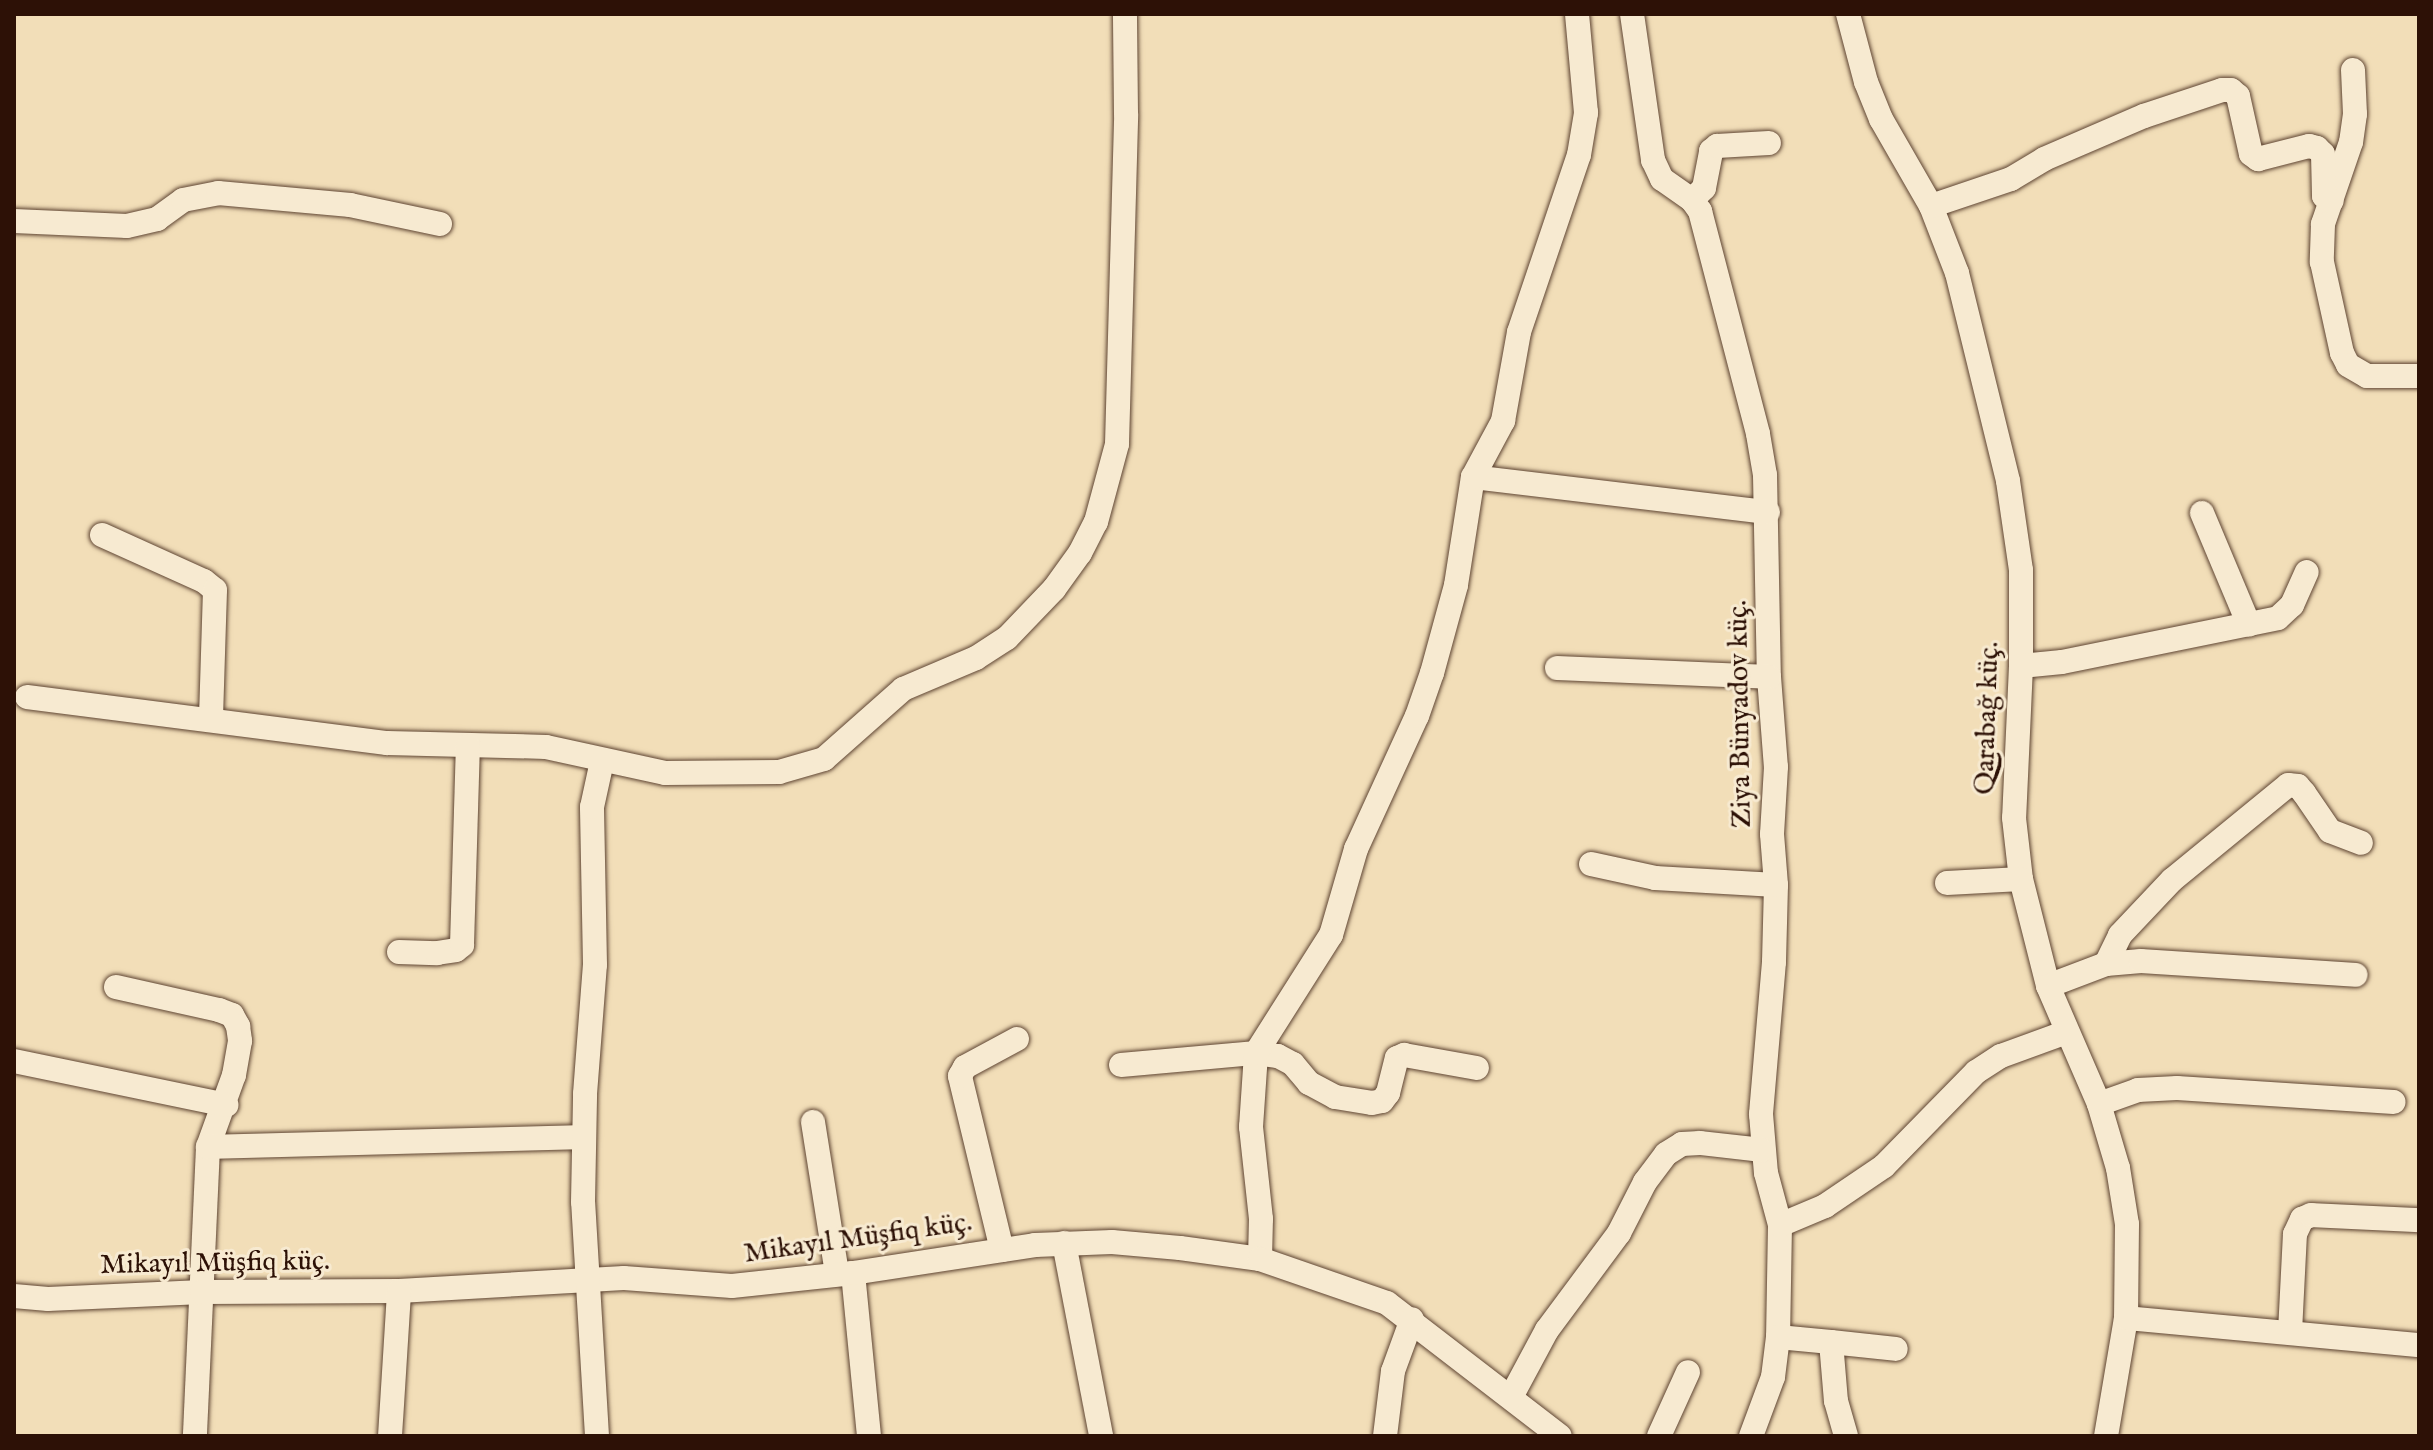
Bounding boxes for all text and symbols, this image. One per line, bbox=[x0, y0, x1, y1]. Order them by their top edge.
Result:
street label: Ziya Bünyadov küç. bbox=[1722, 600, 1760, 828]
street label: Qarabağ küç. bbox=[1969, 641, 2007, 795]
street label: Mikayıl Müşfiq küç. bbox=[742, 1206, 974, 1272]
street label: Mikayıl Müşfiq küç. bbox=[100, 1245, 330, 1283]

